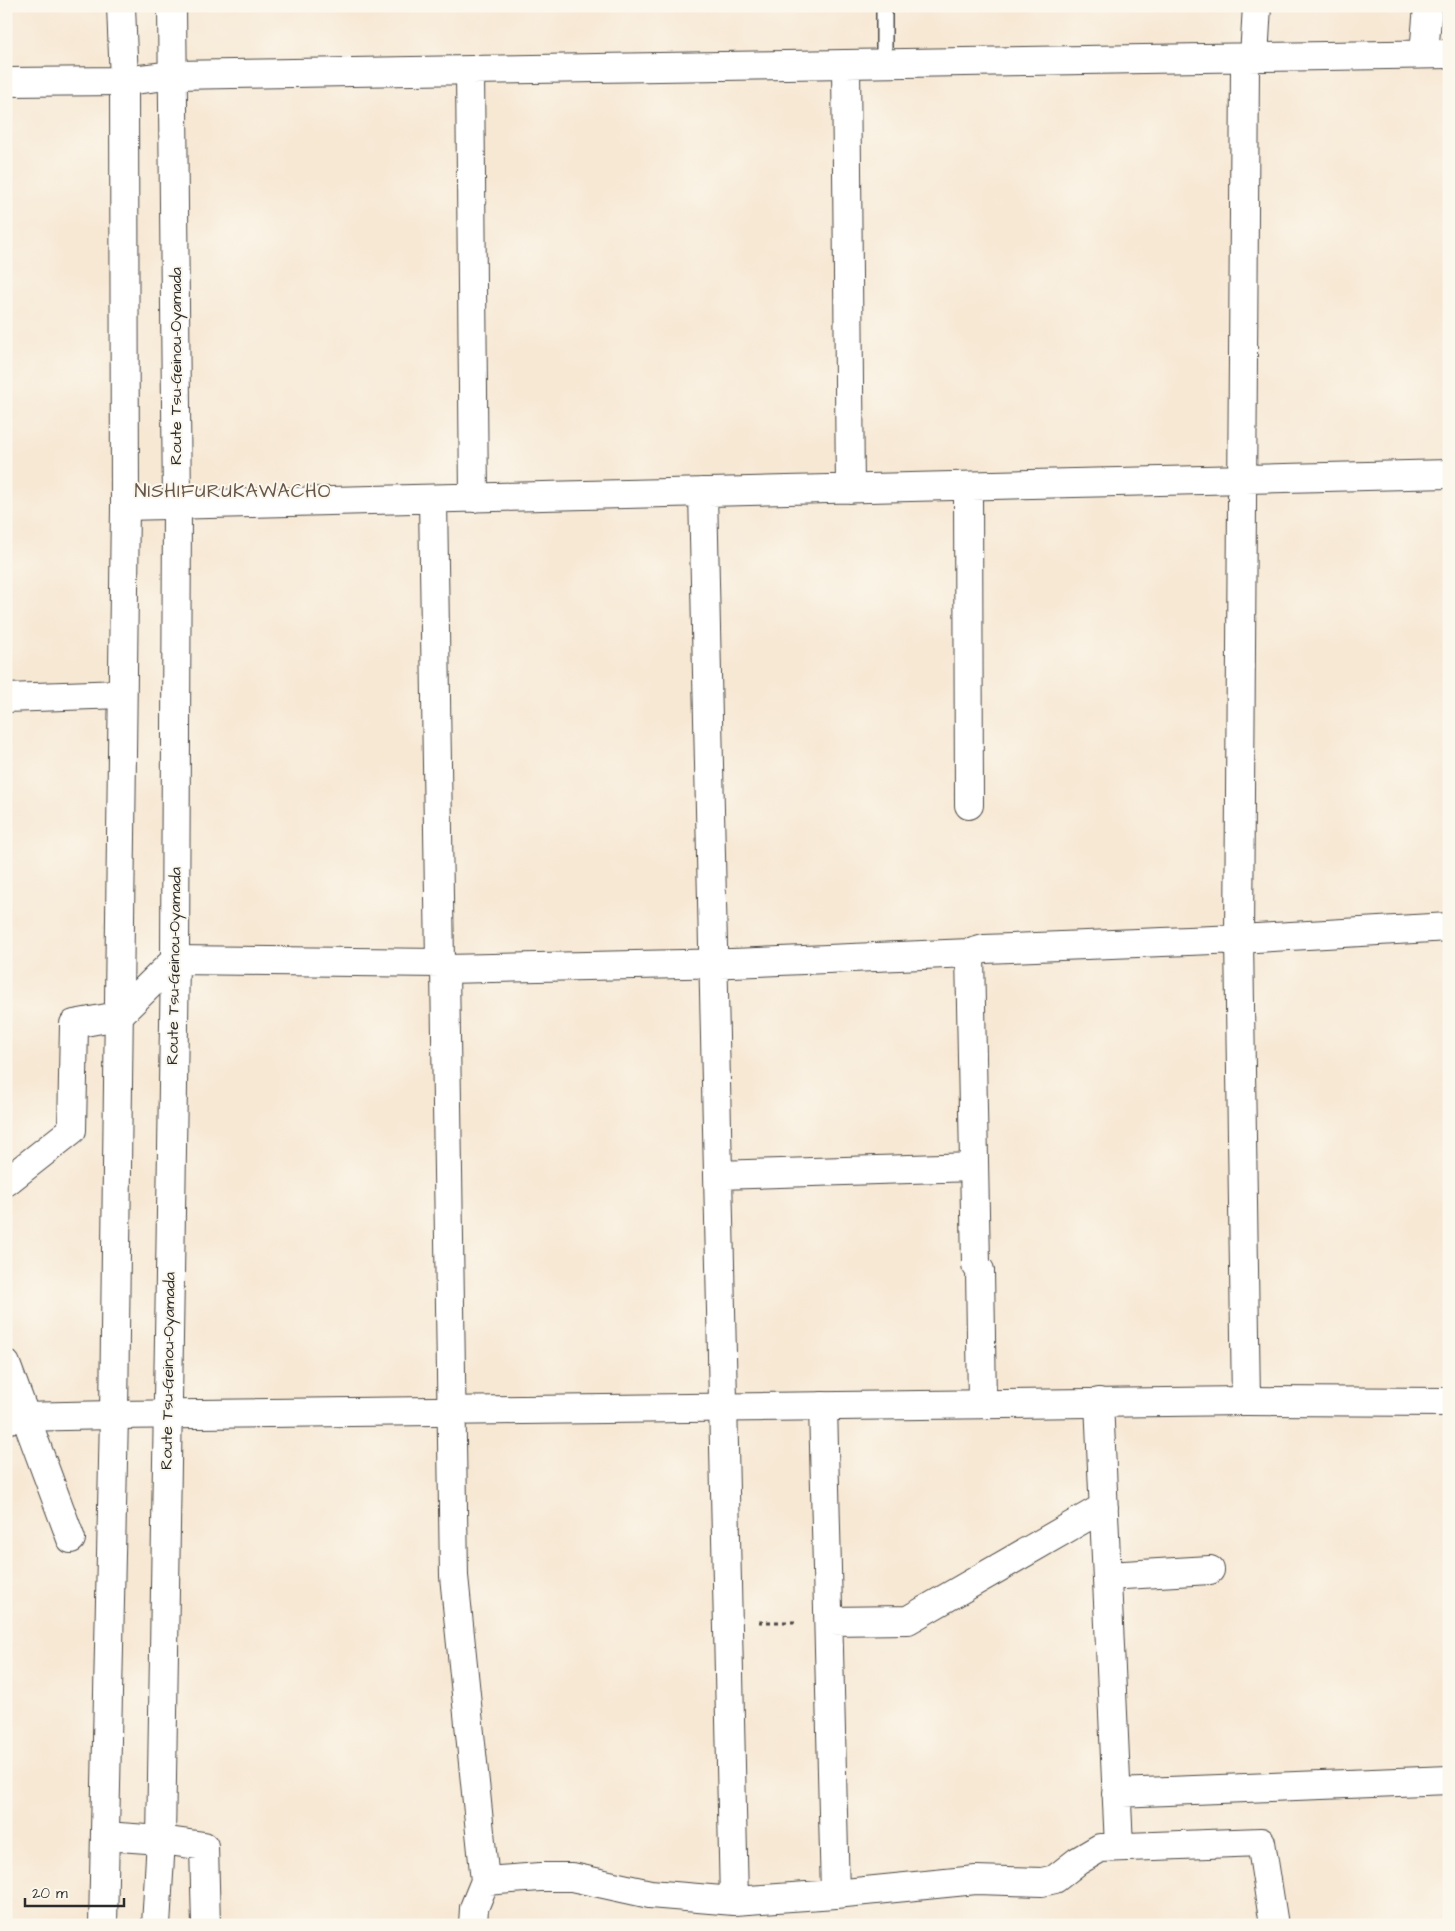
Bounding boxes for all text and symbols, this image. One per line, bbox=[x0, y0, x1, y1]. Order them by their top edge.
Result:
street label: Route Tsu-Geinou-Oyamada bbox=[165, 267, 188, 465]
district label: NISHIFURUKAWACHO bbox=[135, 478, 331, 505]
street label: Route Tsu-Geinou-Oyamada bbox=[161, 867, 188, 1065]
street label: Route Tsu-Geinou-Oyamada bbox=[155, 1272, 182, 1470]
scale bar bbox=[25, 1876, 124, 1908]
text: 20 m bbox=[32, 1883, 68, 1904]

